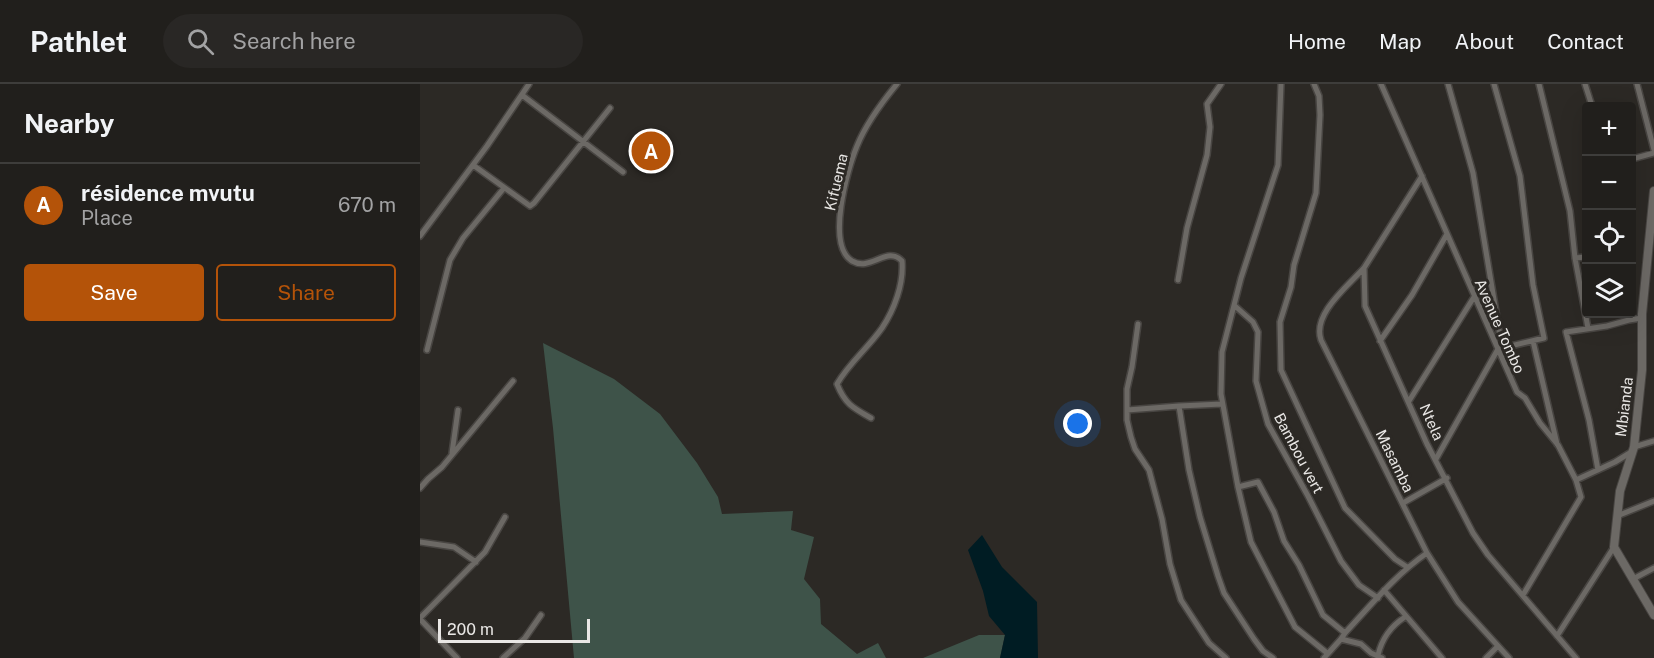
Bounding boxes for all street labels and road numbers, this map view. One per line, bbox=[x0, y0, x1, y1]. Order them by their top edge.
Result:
street label: Kifuema bbox=[821, 152, 851, 212]
street label: Avenue Tombo bbox=[1472, 276, 1528, 376]
street label: Mbianda bbox=[1612, 376, 1636, 438]
street label: Ntela bbox=[1416, 401, 1448, 443]
street label: Bambou vert bbox=[1271, 410, 1327, 496]
street label: Masamba bbox=[1373, 427, 1417, 495]

